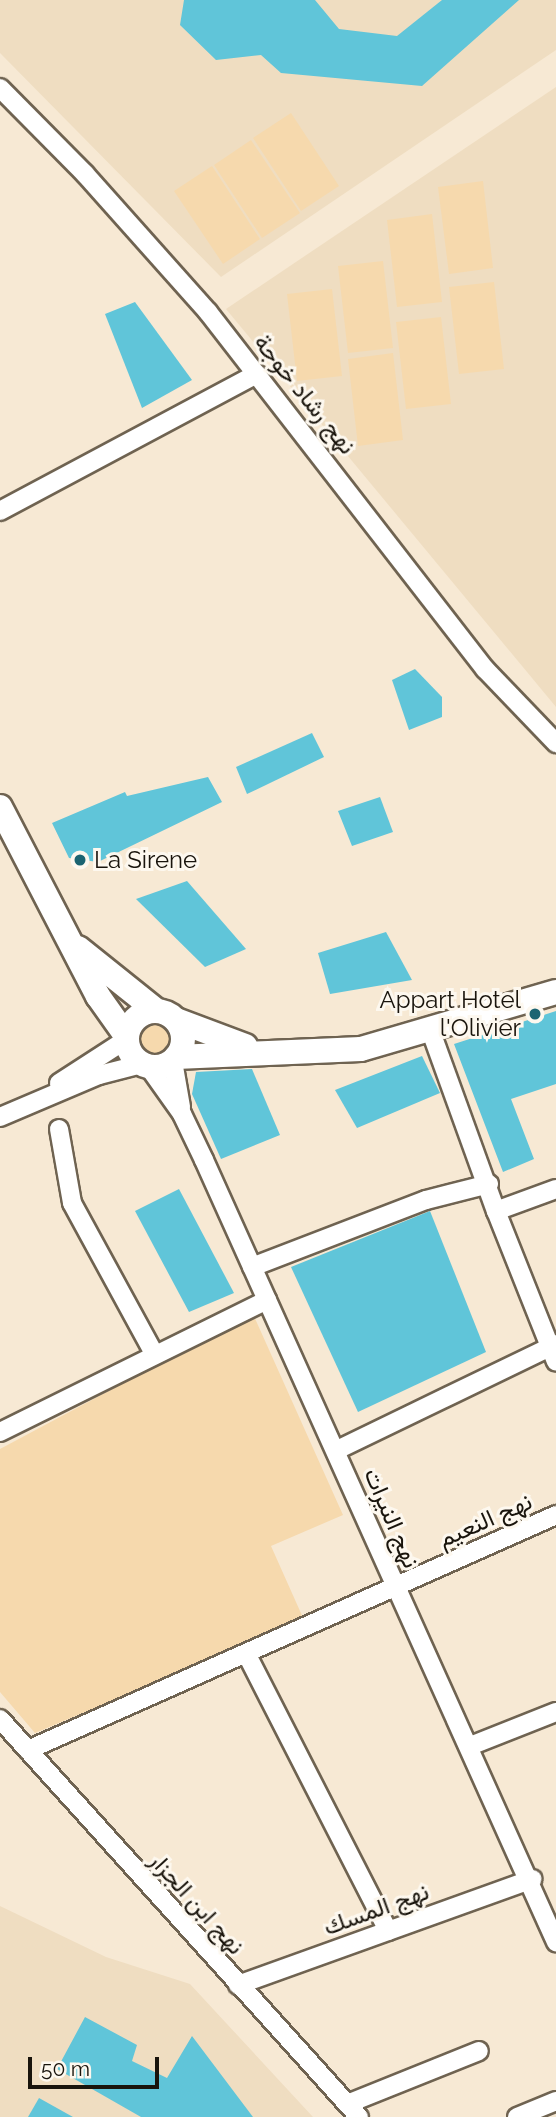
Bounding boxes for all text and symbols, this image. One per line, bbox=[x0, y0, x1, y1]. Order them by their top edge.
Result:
street label: نهج رشاد خوجة bbox=[248, 328, 362, 460]
place label: La Sirene bbox=[94, 846, 197, 874]
marker: La Sirene bbox=[72, 852, 88, 868]
place label: Appart Hotel l'Olivier bbox=[379, 986, 521, 1042]
marker: Appart Hotel l'Olivier bbox=[527, 1006, 543, 1022]
street label: نهج النيرات bbox=[358, 1464, 426, 1572]
street label: نهج النعيم bbox=[434, 1487, 536, 1553]
street label: نهج ابن الجزار bbox=[144, 1846, 250, 1960]
street label: نهج المسك bbox=[320, 1877, 432, 1941]
scale bar bbox=[32, 2044, 163, 2088]
text: 50 m bbox=[41, 2056, 90, 2081]

